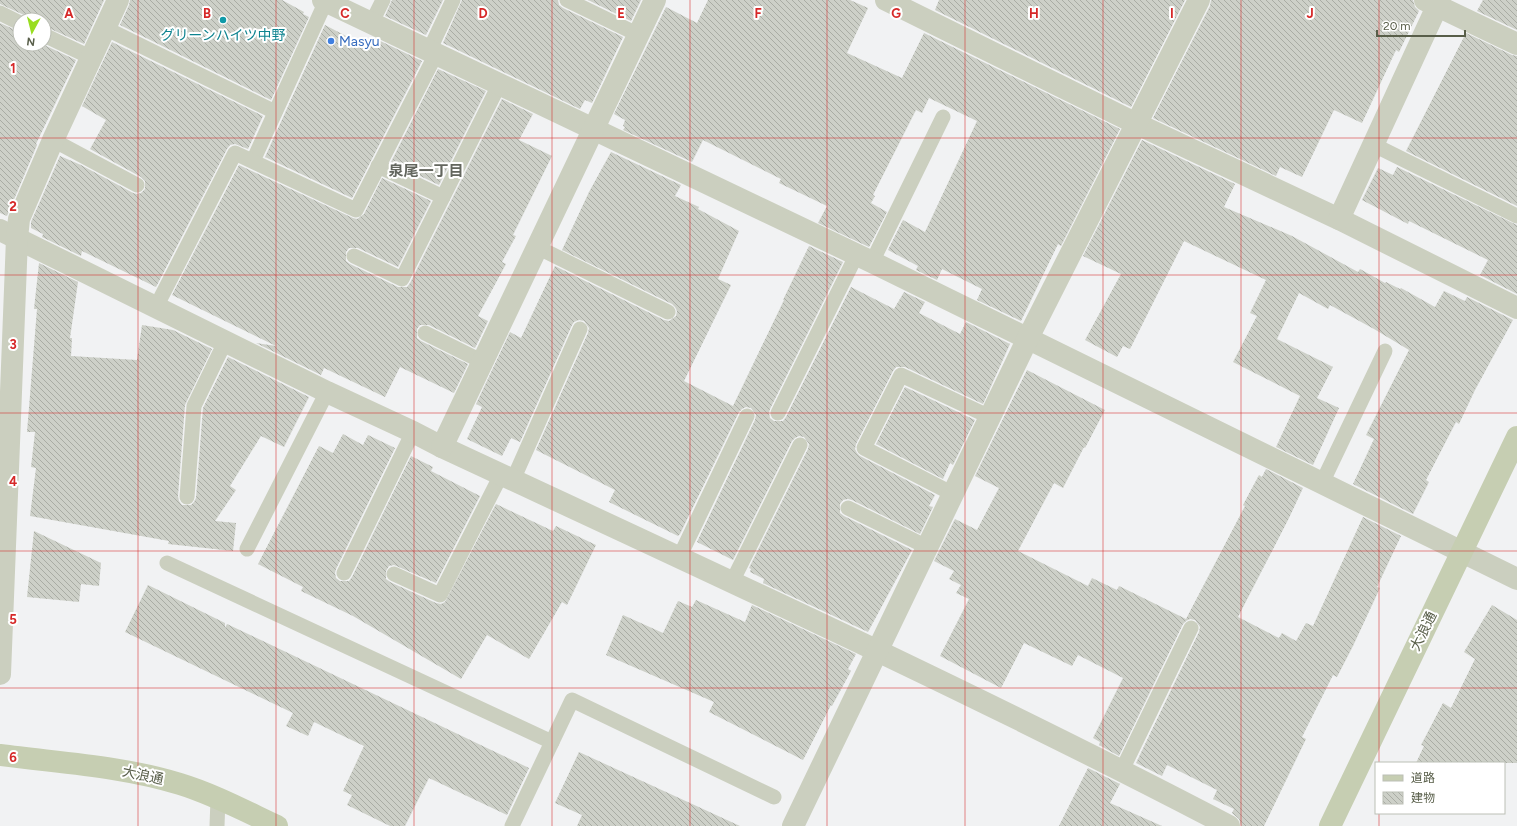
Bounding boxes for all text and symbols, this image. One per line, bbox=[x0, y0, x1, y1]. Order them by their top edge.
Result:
text: A bbox=[64, 6, 74, 21]
text: B bbox=[203, 6, 211, 21]
text: C bbox=[340, 6, 350, 21]
text: D bbox=[478, 6, 488, 21]
text: E bbox=[617, 6, 625, 21]
text: F bbox=[754, 6, 762, 21]
text: G bbox=[891, 6, 901, 21]
text: H bbox=[1029, 6, 1039, 21]
text: I bbox=[1170, 6, 1174, 21]
text: J bbox=[1306, 6, 1314, 21]
north arrow bbox=[12, 12, 52, 52]
scale bar bbox=[1377, 12, 1465, 38]
marker: グリーンハイツ中野 bbox=[218, 15, 228, 25]
text: 20 m bbox=[1383, 19, 1411, 33]
place label: グリーンハイツ中野 bbox=[160, 27, 286, 44]
place label: Masyu bbox=[339, 33, 380, 50]
text: N bbox=[26, 34, 36, 48]
marker: Masyu bbox=[326, 36, 336, 46]
text: 1 bbox=[10, 61, 16, 76]
district label: 泉尾一丁目 bbox=[388, 162, 464, 180]
text: 2 bbox=[9, 199, 17, 214]
text: 3 bbox=[9, 337, 17, 352]
text: 4 bbox=[9, 474, 17, 489]
street label: 大浪通 bbox=[1407, 609, 1440, 654]
text: 5 bbox=[9, 612, 17, 627]
text: 6 bbox=[9, 750, 17, 765]
legend bbox=[1375, 762, 1505, 814]
street label: 大浪通 bbox=[121, 763, 165, 788]
text: 道路 bbox=[1411, 771, 1435, 785]
text: 建物 bbox=[1411, 791, 1435, 805]

